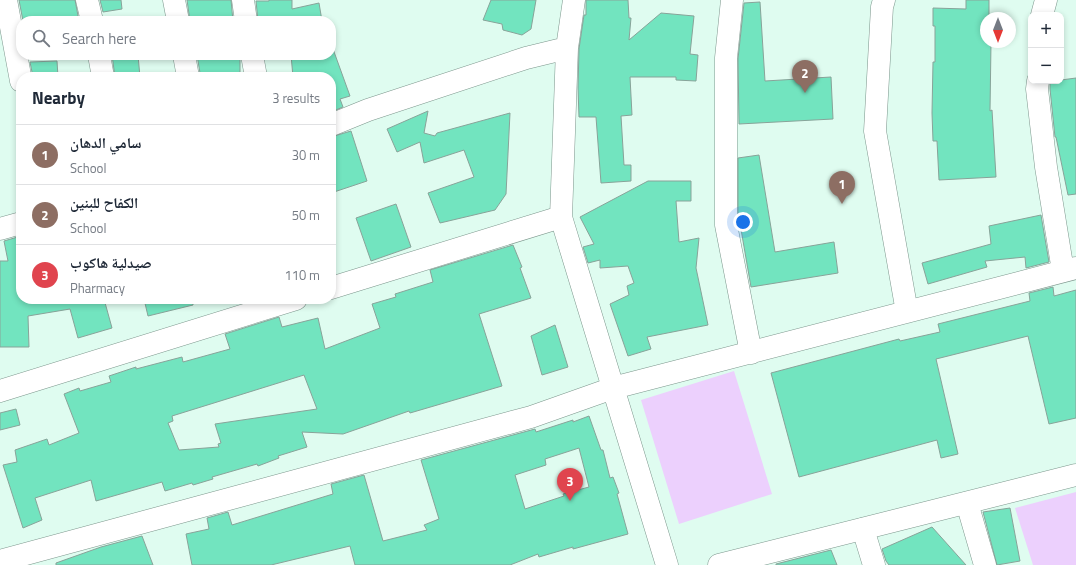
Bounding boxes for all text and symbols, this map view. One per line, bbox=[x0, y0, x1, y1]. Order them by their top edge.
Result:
north arrow bbox=[980, 12, 1016, 48]
map controls bbox=[1028, 12, 1064, 84]
button: + bbox=[1028, 12, 1064, 48]
search box bbox=[16, 16, 336, 60]
icon: search bbox=[30, 27, 52, 49]
text: Search here bbox=[62, 27, 136, 50]
button: − bbox=[1028, 48, 1064, 84]
pin: 2 bbox=[792, 60, 818, 93]
text: Nearby bbox=[32, 85, 85, 111]
text: 3 results bbox=[272, 88, 320, 108]
text: سامي الدهان bbox=[70, 131, 141, 154]
text: 1 bbox=[41, 145, 49, 165]
text: 30 m bbox=[292, 145, 320, 165]
text: School bbox=[70, 158, 106, 178]
pin: 1 bbox=[829, 171, 855, 204]
text: الكفاح للبنين bbox=[70, 191, 138, 214]
text: 2 bbox=[41, 205, 49, 225]
text: 50 m bbox=[292, 205, 320, 225]
your location bbox=[733, 212, 753, 232]
text: School bbox=[70, 218, 106, 238]
text: صيدلية هاكوب bbox=[70, 251, 152, 274]
text: 3 bbox=[41, 265, 49, 285]
text: 110 m bbox=[284, 265, 320, 285]
text: Pharmacy bbox=[70, 278, 125, 298]
pin: 3 bbox=[557, 468, 583, 501]

